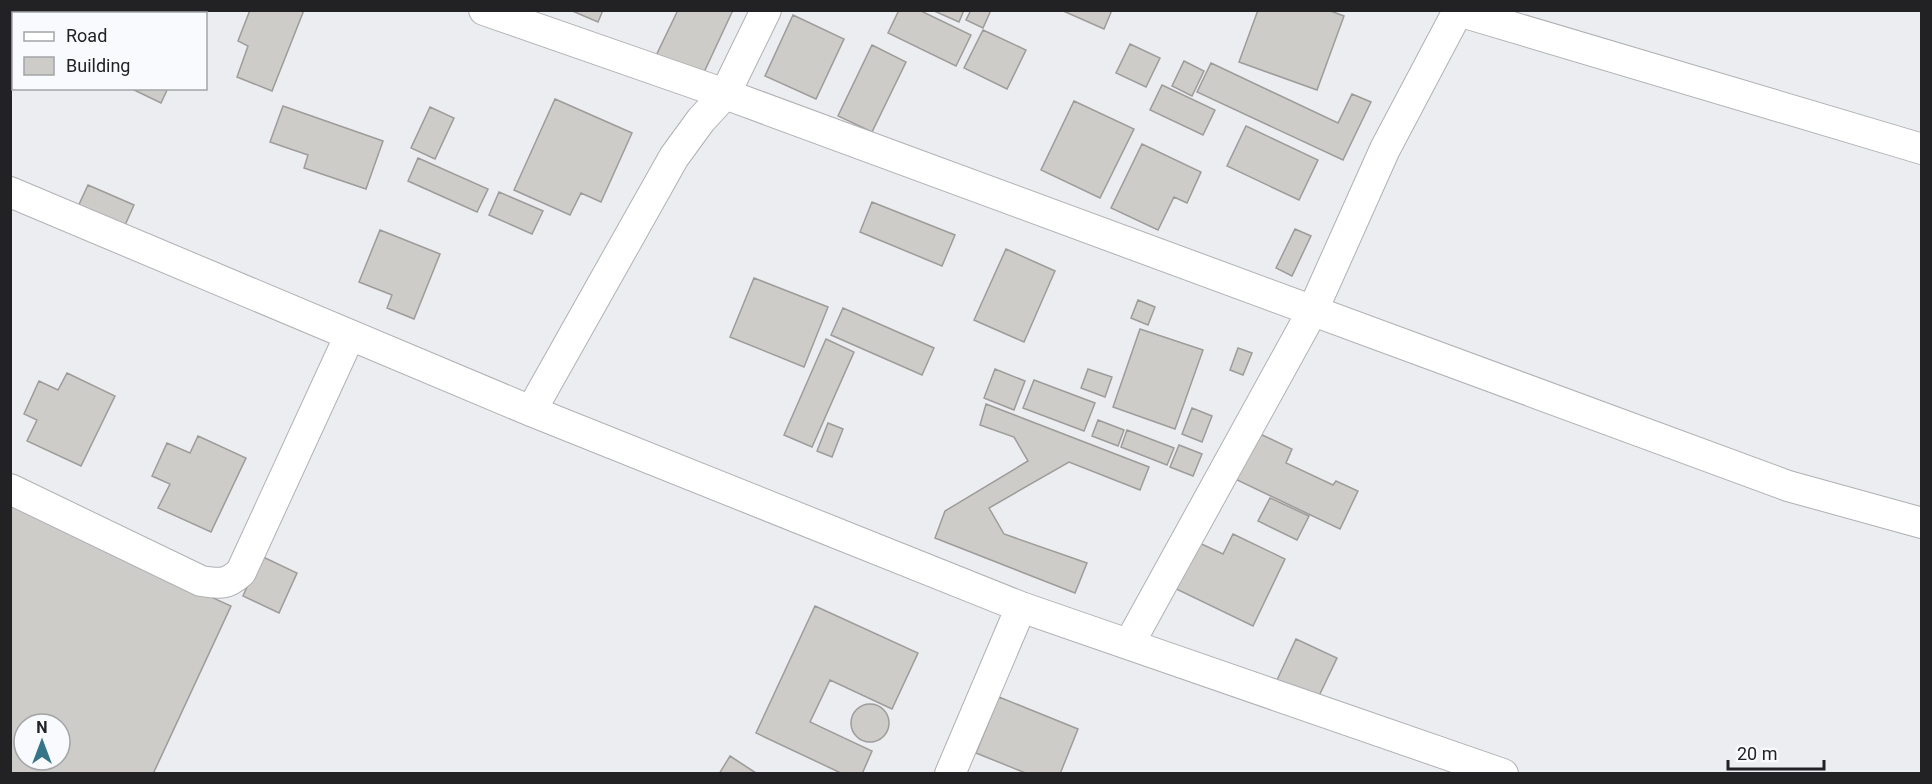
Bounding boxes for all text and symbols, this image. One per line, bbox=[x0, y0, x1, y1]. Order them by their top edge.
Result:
legend bbox=[12, 12, 207, 90]
text: Road bbox=[66, 25, 107, 46]
text: Building bbox=[66, 55, 130, 76]
north arrow bbox=[12, 712, 72, 772]
text: N bbox=[36, 718, 48, 737]
scale bar bbox=[1728, 733, 1824, 771]
text: 20 m bbox=[1737, 743, 1777, 764]

